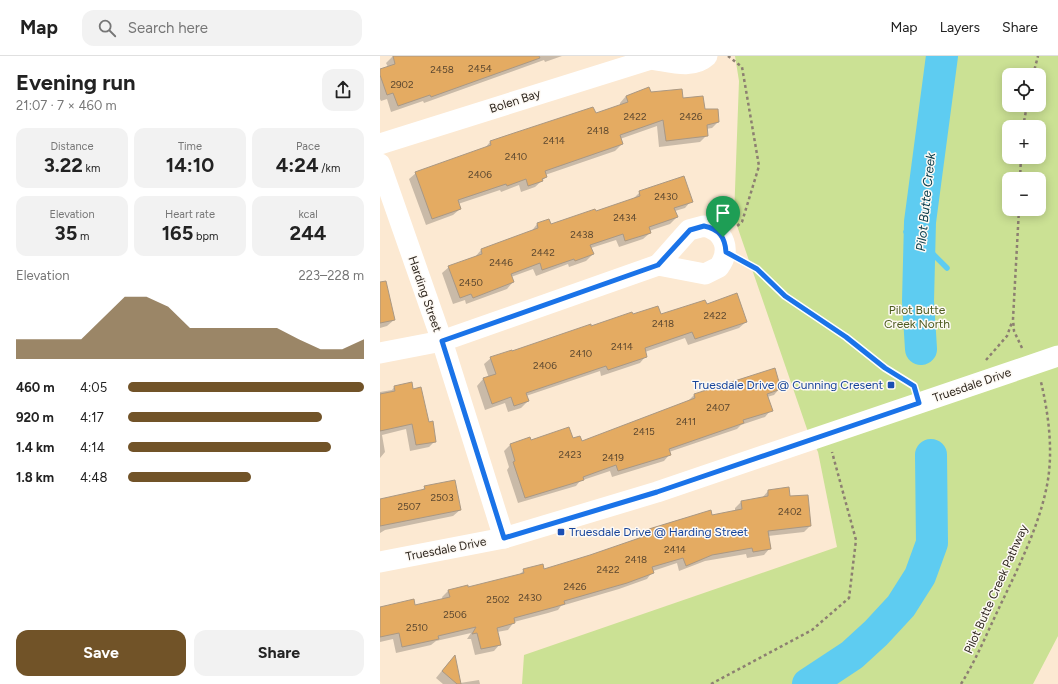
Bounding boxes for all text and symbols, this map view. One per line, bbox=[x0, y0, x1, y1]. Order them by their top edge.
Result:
search box bbox=[82, 10, 362, 46]
text: Map bbox=[20, 16, 58, 39]
icon: search bbox=[96, 17, 118, 39]
text: Search here bbox=[128, 19, 208, 37]
text: Map bbox=[890, 19, 918, 36]
text: Layers bbox=[940, 19, 980, 36]
text: Share bbox=[1002, 19, 1038, 36]
house number: 2454 bbox=[468, 62, 492, 75]
house number: 2458 bbox=[430, 63, 454, 76]
map controls bbox=[1002, 68, 1046, 216]
button: locate bbox=[1002, 68, 1046, 112]
text: Evening run bbox=[16, 69, 136, 96]
button: share bbox=[322, 69, 364, 111]
house number: 2902 bbox=[390, 78, 414, 91]
street label: Bolen Bay bbox=[488, 86, 543, 116]
text: 21:07 · 7 × 460 m bbox=[16, 98, 117, 113]
house number: 2422 bbox=[624, 110, 646, 123]
house number: 2426 bbox=[679, 110, 703, 123]
button: + bbox=[1002, 120, 1046, 164]
house number: 2418 bbox=[587, 124, 609, 137]
house number: 2414 bbox=[543, 134, 565, 147]
text: Distance bbox=[50, 140, 94, 153]
text: Time bbox=[178, 140, 202, 153]
text: Pace bbox=[296, 140, 320, 153]
house number: 2410 bbox=[505, 150, 527, 163]
water label: Pilot Butte Creek bbox=[913, 151, 938, 252]
text: 3.22 bbox=[44, 153, 83, 177]
text: 14:10 bbox=[166, 153, 214, 177]
text: 4:24 bbox=[276, 153, 319, 177]
text: km bbox=[83, 162, 100, 175]
text: /km bbox=[319, 162, 340, 175]
house number: 2406 bbox=[468, 168, 492, 181]
button: − bbox=[1002, 172, 1046, 216]
house number: 2430 bbox=[654, 190, 678, 203]
pin bbox=[706, 196, 740, 237]
icon: arrive bbox=[712, 202, 734, 224]
text: Elevation bbox=[49, 208, 95, 221]
text: Heart rate bbox=[165, 208, 215, 221]
text: kcal bbox=[298, 208, 318, 221]
house number: 2434 bbox=[613, 211, 637, 224]
text: 35 bbox=[55, 221, 77, 245]
text: 165 bbox=[162, 221, 193, 245]
text: 244 bbox=[290, 221, 326, 245]
house number: 2438 bbox=[570, 228, 594, 241]
text: m bbox=[77, 230, 89, 243]
text: bpm bbox=[193, 230, 218, 243]
house number: 2442 bbox=[531, 246, 555, 259]
street label: Harding Street bbox=[405, 254, 445, 334]
house number: 2446 bbox=[489, 256, 513, 269]
text: Elevation bbox=[16, 268, 69, 283]
text: 223–228 m bbox=[298, 268, 364, 283]
house number: 2450 bbox=[459, 276, 483, 289]
park label: Pilot Butte Creek North bbox=[884, 303, 950, 331]
house number: 2422 bbox=[704, 309, 726, 322]
house number: 2418 bbox=[652, 317, 674, 330]
house number: 2414 bbox=[611, 340, 633, 353]
house number: 2410 bbox=[570, 347, 592, 360]
house number: 2406 bbox=[533, 359, 557, 372]
street label: Truesdale Drive bbox=[931, 365, 1013, 405]
place label: Truesdale Drive @ Cunning Cresent bbox=[692, 378, 883, 392]
text: 460 m bbox=[16, 380, 55, 395]
text: 4:05 bbox=[80, 380, 107, 395]
marker: Truesdale Drive @ Cunning Cresent bbox=[886, 380, 896, 390]
house number: 2407 bbox=[706, 401, 730, 414]
text: 920 m bbox=[16, 410, 54, 425]
text: 4:17 bbox=[80, 410, 104, 425]
house number: 2411 bbox=[676, 415, 696, 428]
house number: 2415 bbox=[633, 425, 655, 438]
text: 1.4 km bbox=[16, 440, 54, 455]
text: 4:14 bbox=[80, 440, 105, 455]
house number: 2423 bbox=[559, 448, 581, 461]
house number: 2419 bbox=[602, 451, 624, 464]
text: 1.8 km bbox=[16, 470, 54, 485]
text: 4:48 bbox=[80, 470, 107, 485]
house number: 2503 bbox=[430, 491, 454, 504]
house number: 2507 bbox=[397, 500, 421, 513]
house number: 2402 bbox=[778, 505, 802, 518]
street label: Pilot Butte Creek Pathway bbox=[961, 522, 1031, 656]
place label: Truesdale Drive @ Harding Street bbox=[569, 525, 749, 539]
marker: Truesdale Drive @ Harding Street bbox=[556, 527, 566, 537]
street label: Truesdale Drive bbox=[404, 534, 488, 564]
house number: 2414 bbox=[664, 543, 686, 556]
house number: 2418 bbox=[625, 553, 647, 566]
house number: 2422 bbox=[597, 563, 619, 576]
house number: 2426 bbox=[563, 580, 587, 593]
house number: 2430 bbox=[518, 591, 542, 604]
house number: 2502 bbox=[486, 593, 510, 606]
house number: 2506 bbox=[443, 608, 467, 621]
house number: 2510 bbox=[406, 621, 428, 634]
button: Save bbox=[16, 630, 186, 676]
button: Share bbox=[194, 630, 364, 676]

